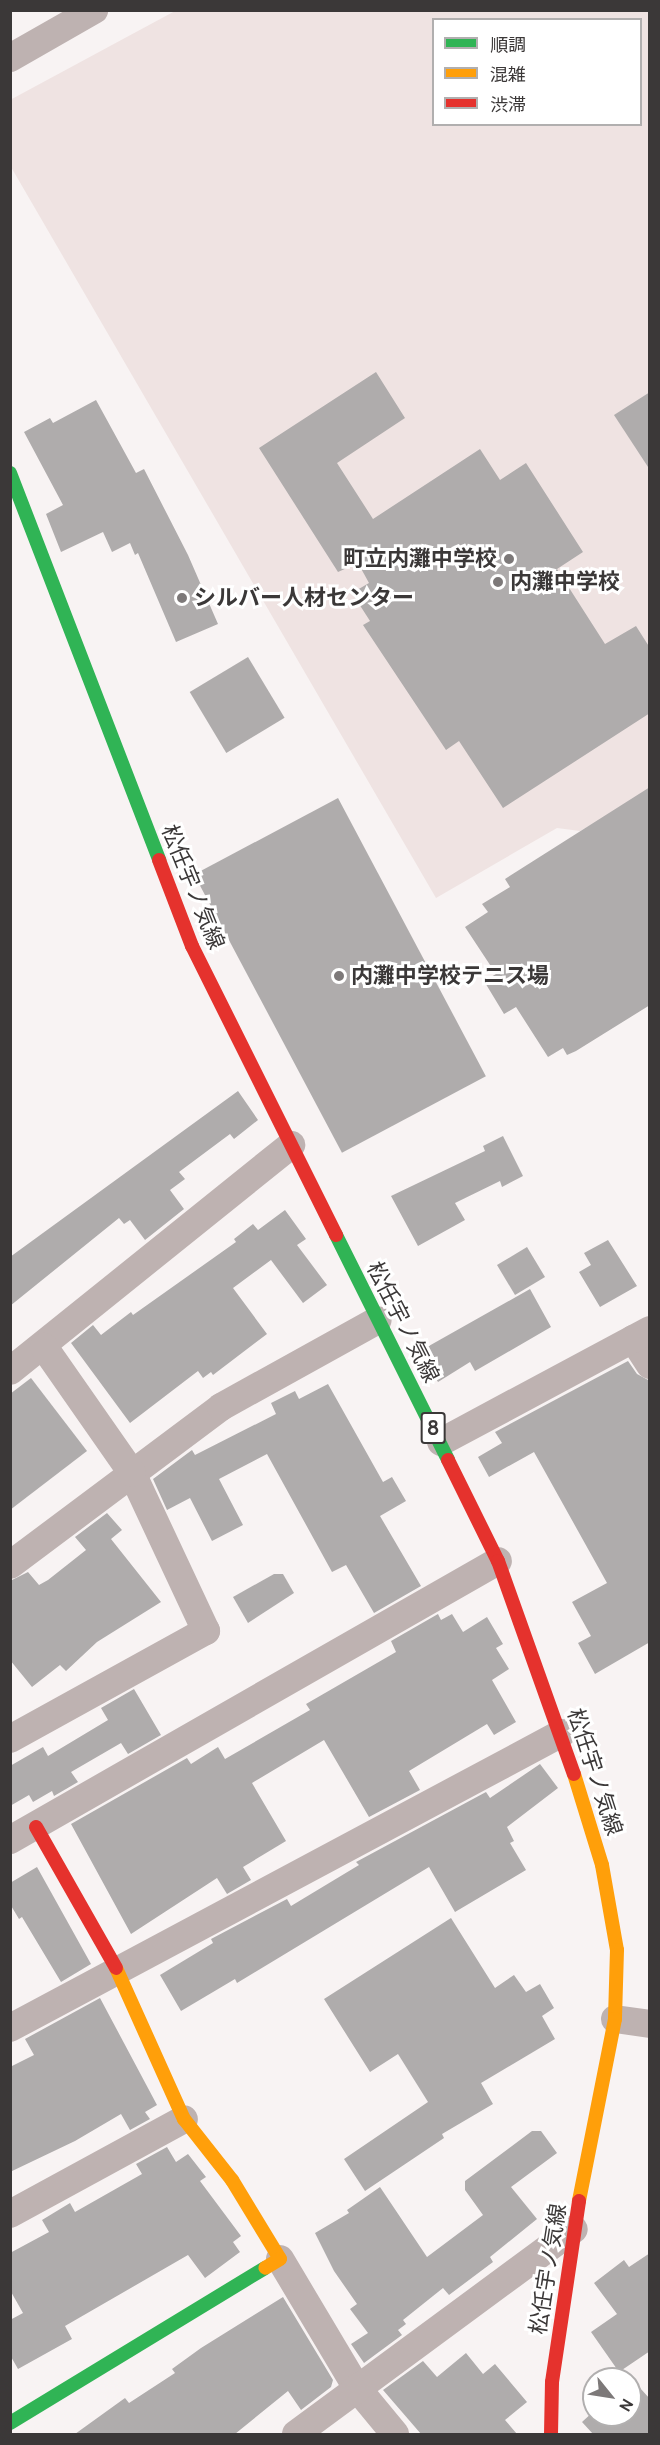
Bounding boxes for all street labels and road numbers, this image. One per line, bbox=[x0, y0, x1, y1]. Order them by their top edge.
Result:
street label: 松任宇ノ気線 bbox=[156, 821, 230, 953]
street label: 松任宇ノ気線 bbox=[361, 1257, 445, 1387]
road number: 8 bbox=[420, 1410, 446, 1446]
street label: 松任宇ノ気線 bbox=[562, 1705, 628, 1839]
street label: 松任宇ノ気線 bbox=[525, 2202, 571, 2336]

